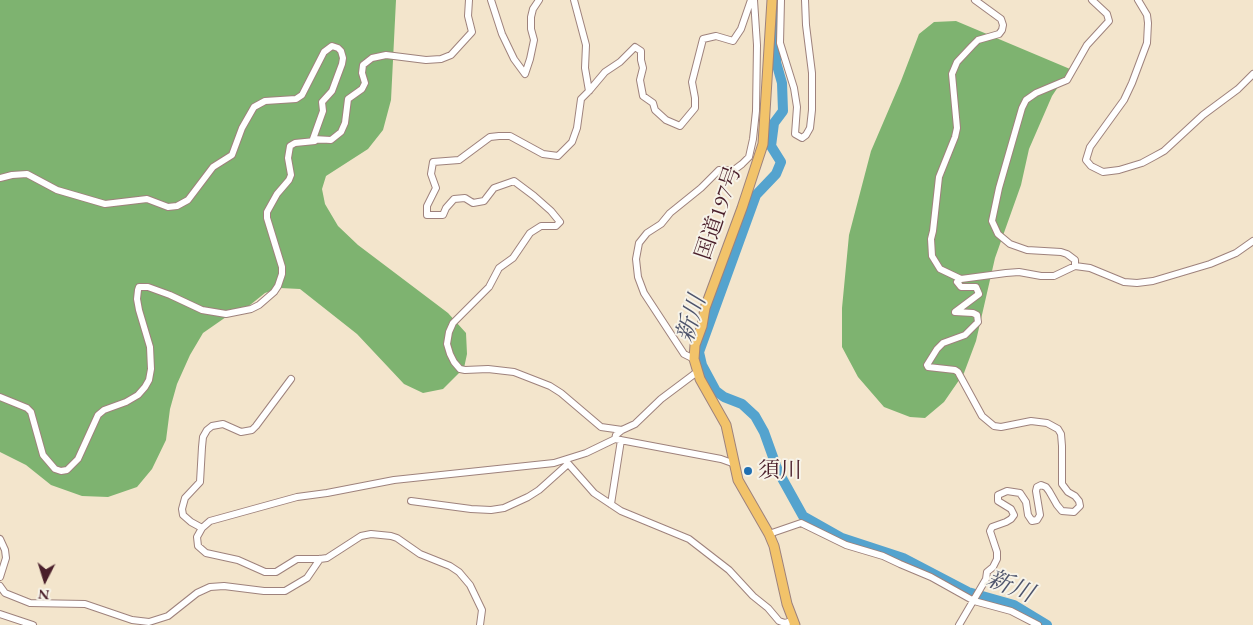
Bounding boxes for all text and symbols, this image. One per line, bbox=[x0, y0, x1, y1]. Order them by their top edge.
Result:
street label: 国道197号 bbox=[691, 163, 747, 263]
water label: 新川 bbox=[671, 292, 713, 346]
place label: 須川 bbox=[758, 458, 802, 484]
marker: 須川 bbox=[742, 465, 754, 477]
north arrow bbox=[20, 555, 70, 605]
water label: 新川 bbox=[982, 565, 1038, 609]
text: N bbox=[37, 585, 50, 604]

